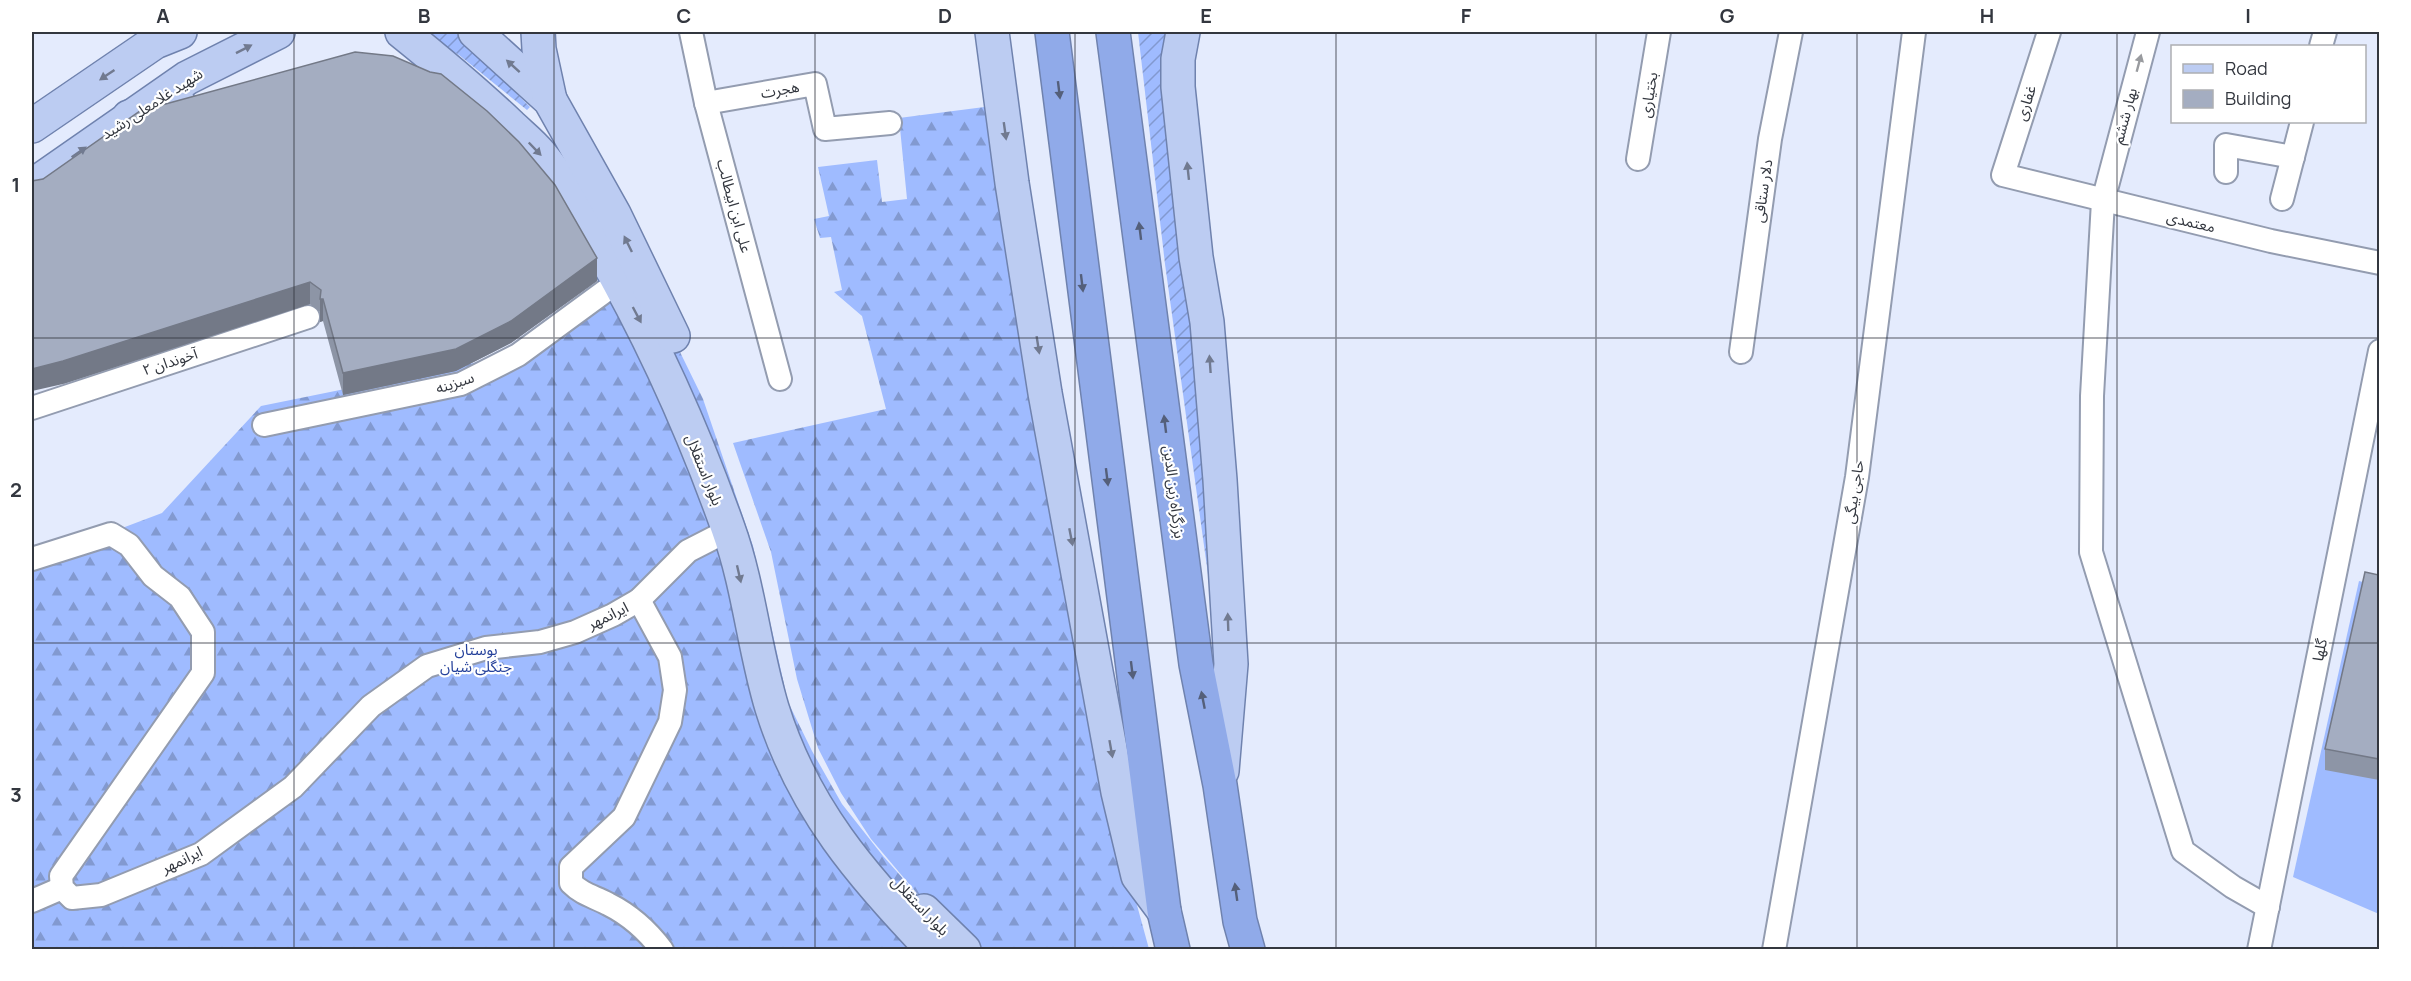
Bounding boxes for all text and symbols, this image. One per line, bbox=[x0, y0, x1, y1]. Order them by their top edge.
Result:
text: A bbox=[156, 2, 170, 29]
text: B bbox=[418, 2, 431, 29]
text: C bbox=[677, 2, 691, 29]
text: D bbox=[938, 2, 952, 29]
text: E bbox=[1200, 2, 1212, 29]
text: F bbox=[1461, 2, 1472, 29]
text: G bbox=[1720, 2, 1735, 29]
text: H bbox=[1980, 2, 1994, 29]
text: I bbox=[2245, 2, 2251, 29]
one-way arrow bbox=[236, 44, 253, 53]
legend bbox=[2171, 45, 2366, 123]
one-way arrow bbox=[2135, 54, 2145, 73]
text: Road bbox=[2225, 56, 2268, 80]
one-way arrow bbox=[505, 59, 520, 73]
street label: شهید غلامعلی رشید bbox=[97, 63, 207, 144]
one-way arrow bbox=[99, 69, 115, 81]
street label: بختیاری bbox=[1635, 71, 1662, 119]
street label: هجرت bbox=[759, 76, 801, 103]
one-way arrow bbox=[1054, 80, 1064, 99]
street label: غفاری bbox=[2010, 82, 2041, 123]
street label: بهار ششم bbox=[2107, 85, 2143, 147]
text: Building bbox=[2225, 86, 2291, 110]
one-way arrow bbox=[1000, 122, 1009, 141]
one-way arrow bbox=[528, 142, 542, 157]
one-way arrow bbox=[71, 146, 87, 158]
street label: علی ابن ابیطالب bbox=[712, 157, 757, 255]
street label: دلار ستاقی bbox=[1748, 158, 1777, 224]
one-way arrow bbox=[1183, 161, 1193, 180]
text: 1 bbox=[12, 171, 20, 198]
street label: معتمدی bbox=[2165, 206, 2218, 237]
one-way arrow bbox=[1135, 221, 1144, 240]
one-way arrow bbox=[624, 236, 633, 253]
one-way arrow bbox=[1077, 274, 1087, 293]
one-way arrow bbox=[632, 307, 642, 324]
one-way arrow bbox=[1033, 335, 1042, 354]
street label: آخوندان ۲ bbox=[140, 343, 201, 380]
one-way arrow bbox=[1205, 355, 1215, 374]
street label: سبزینه bbox=[433, 366, 477, 399]
one-way arrow bbox=[1160, 414, 1170, 433]
street label: بلوار استقلال bbox=[681, 431, 728, 509]
street label: بزرگراه زین الدین bbox=[1158, 444, 1191, 540]
street label: حاجی بیگی bbox=[1838, 458, 1869, 525]
one-way arrow bbox=[1103, 467, 1112, 486]
text: 2 bbox=[10, 476, 22, 503]
one-way arrow bbox=[1067, 527, 1076, 546]
one-way arrow bbox=[735, 564, 745, 583]
street label: ایرانمهر bbox=[583, 597, 632, 635]
one-way arrow bbox=[1223, 612, 1232, 631]
street label: گلها bbox=[2307, 636, 2332, 663]
park label: بوستان جنگلی شیان bbox=[440, 639, 512, 677]
one-way arrow bbox=[1128, 660, 1137, 679]
one-way arrow bbox=[1198, 691, 1208, 709]
one-way arrow bbox=[1106, 740, 1115, 759]
text: 3 bbox=[10, 781, 22, 808]
street label: ایرانمهر bbox=[157, 841, 206, 879]
street label: بلوار استقلال bbox=[887, 871, 954, 940]
one-way arrow bbox=[1231, 883, 1240, 902]

